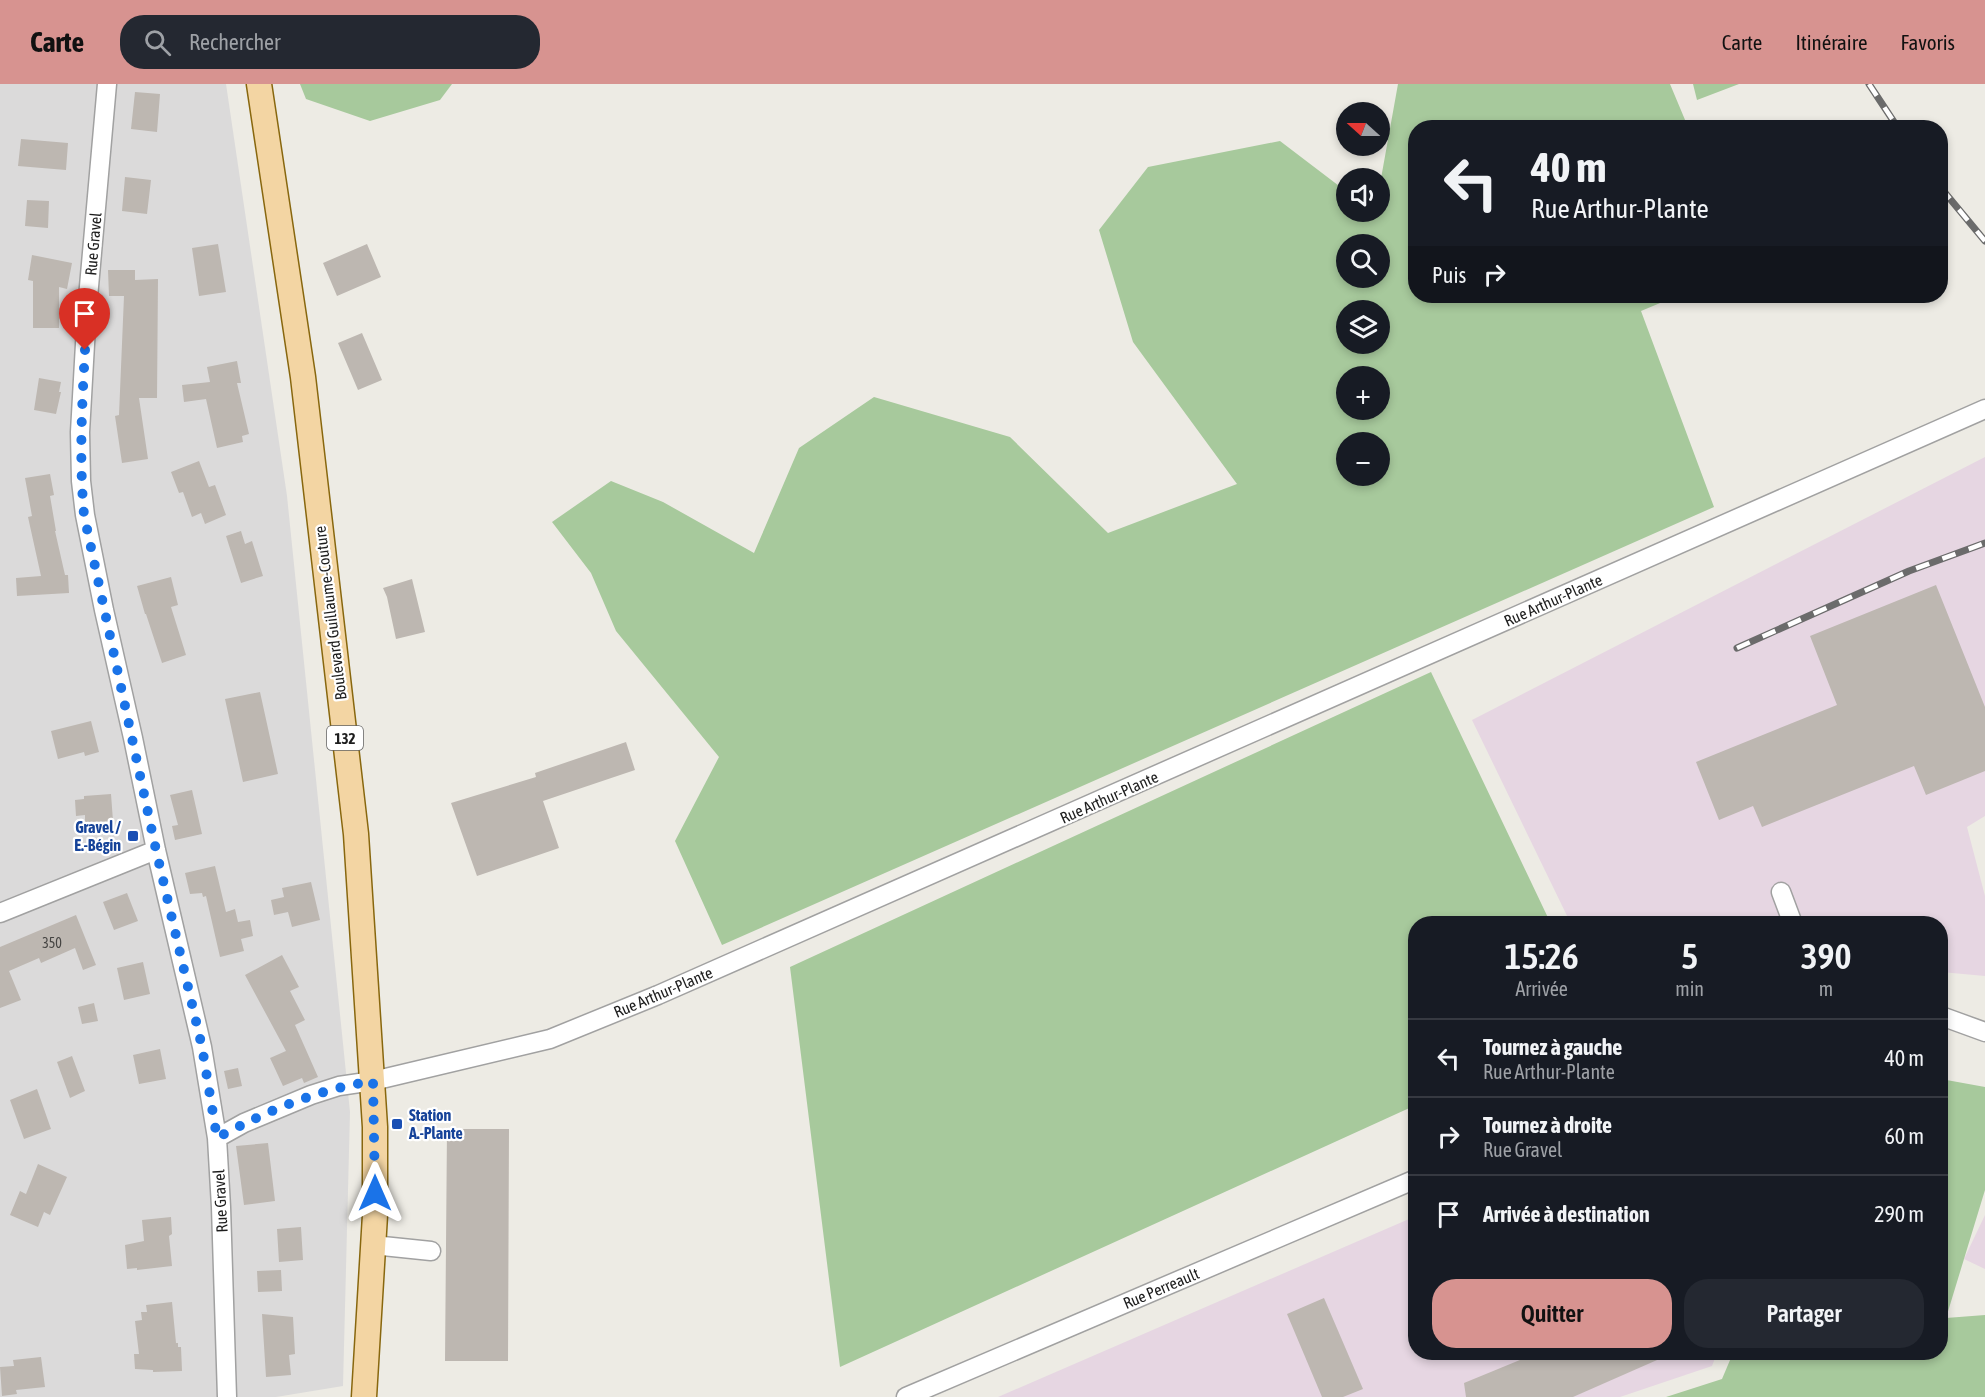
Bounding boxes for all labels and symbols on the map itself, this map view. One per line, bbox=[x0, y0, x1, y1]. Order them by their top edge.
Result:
north arrow bbox=[1336, 102, 1390, 156]
street label: Rue Gravel bbox=[81, 211, 105, 276]
pin bbox=[59, 288, 110, 350]
street label: Boulevard Guillaume-Couture bbox=[310, 525, 350, 701]
street label: Rue Arthur-Plante bbox=[1501, 570, 1605, 630]
road number: 132 bbox=[327, 726, 363, 750]
street label: Rue Arthur-Plante bbox=[1057, 767, 1161, 827]
place label: Gravel / E.-Bégin bbox=[74, 818, 122, 854]
marker: Gravel / E.-Bégin bbox=[126, 829, 140, 843]
house number: 350 bbox=[42, 935, 62, 951]
street label: Rue Arthur-Plante bbox=[611, 963, 715, 1021]
place label: Station A.-Plante bbox=[408, 1106, 463, 1142]
marker: Station A.-Plante bbox=[390, 1117, 404, 1131]
position arrow bbox=[343, 1161, 407, 1225]
street label: Rue Gravel bbox=[209, 1168, 231, 1233]
street label: Rue Perreault bbox=[1120, 1264, 1202, 1312]

